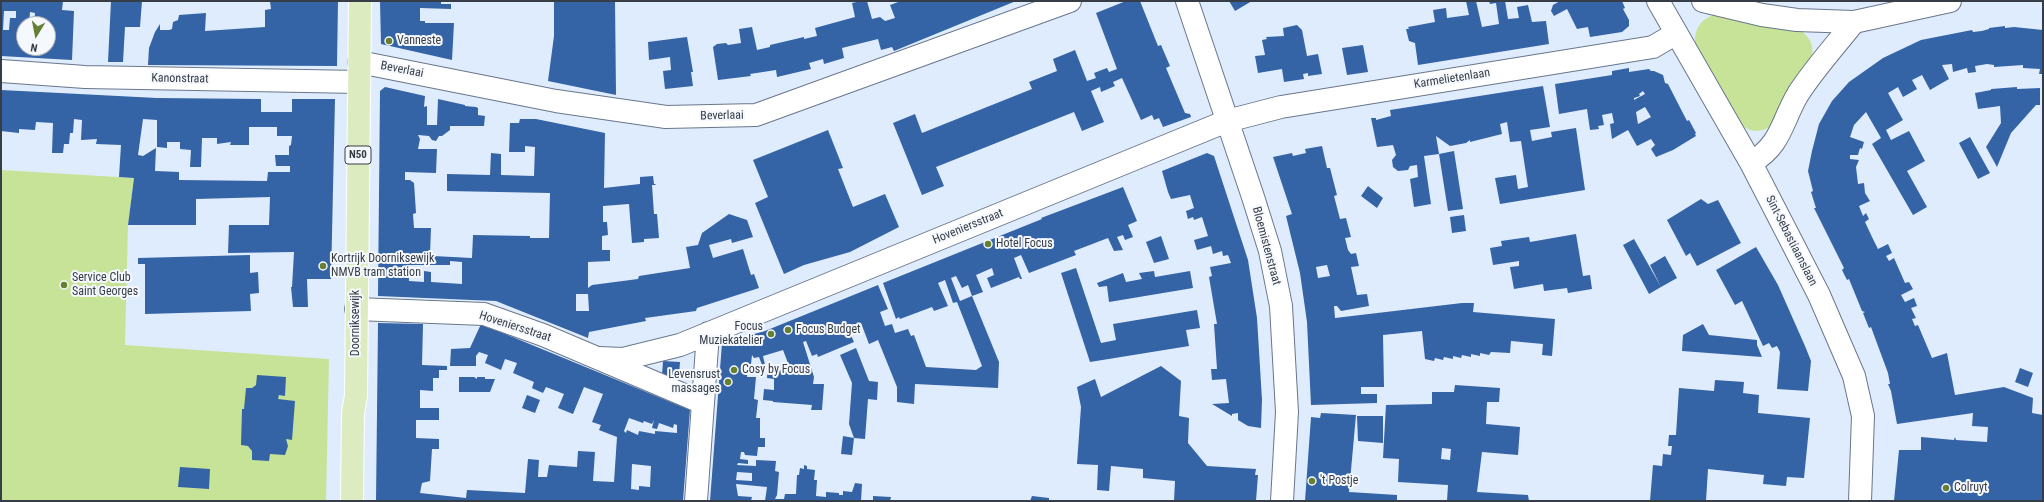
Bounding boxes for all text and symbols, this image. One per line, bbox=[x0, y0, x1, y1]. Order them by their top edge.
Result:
north arrow bbox=[16, 16, 56, 56]
place label: Vanneste bbox=[397, 34, 441, 48]
marker: Vanneste bbox=[384, 36, 394, 46]
text: N bbox=[30, 40, 38, 54]
street label: Beverlaai bbox=[379, 59, 425, 81]
street label: Karmelietenlaan bbox=[1413, 66, 1491, 92]
street label: Kanonstraat bbox=[151, 71, 209, 87]
street label: Beverlaai bbox=[700, 108, 744, 124]
road number: N50 bbox=[345, 146, 371, 164]
street label: Sint-Sebastiaanslaan bbox=[1762, 193, 1820, 289]
street label: Bloemistenstraat bbox=[1249, 205, 1283, 287]
street label: Hoveniersstraat bbox=[931, 206, 1005, 248]
place label: Hotel Focus bbox=[996, 237, 1053, 251]
marker: Hotel Focus bbox=[983, 239, 993, 249]
place label: Kortrijk Doorniksewijk NMVB tram station bbox=[331, 252, 434, 280]
marker: Kortrijk Doorniksewijk NMVB tram station bbox=[318, 261, 328, 271]
place label: Service Club Saint Georges bbox=[72, 271, 138, 299]
marker: Service Club Saint Georges bbox=[59, 280, 69, 290]
street label: Doorniksewijk bbox=[349, 290, 363, 356]
street label: Hoveniersstraat bbox=[477, 309, 553, 345]
place label: Focus Muziekatelier bbox=[699, 320, 763, 348]
place label: Focus Budget bbox=[796, 323, 861, 337]
marker: Focus Budget bbox=[783, 325, 793, 335]
marker: Focus Muziekatelier bbox=[766, 329, 776, 339]
place label: Cosy by Focus bbox=[742, 363, 810, 377]
marker: Cosy by Focus bbox=[729, 365, 739, 375]
place label: Levensrust massages bbox=[668, 368, 720, 396]
marker: Levensrust massages bbox=[723, 377, 733, 387]
place label: 't Postje bbox=[1320, 474, 1358, 488]
marker: 't Postje bbox=[1307, 476, 1317, 486]
place label: Colruyt bbox=[1954, 481, 1988, 495]
marker: Colruyt bbox=[1941, 483, 1951, 493]

